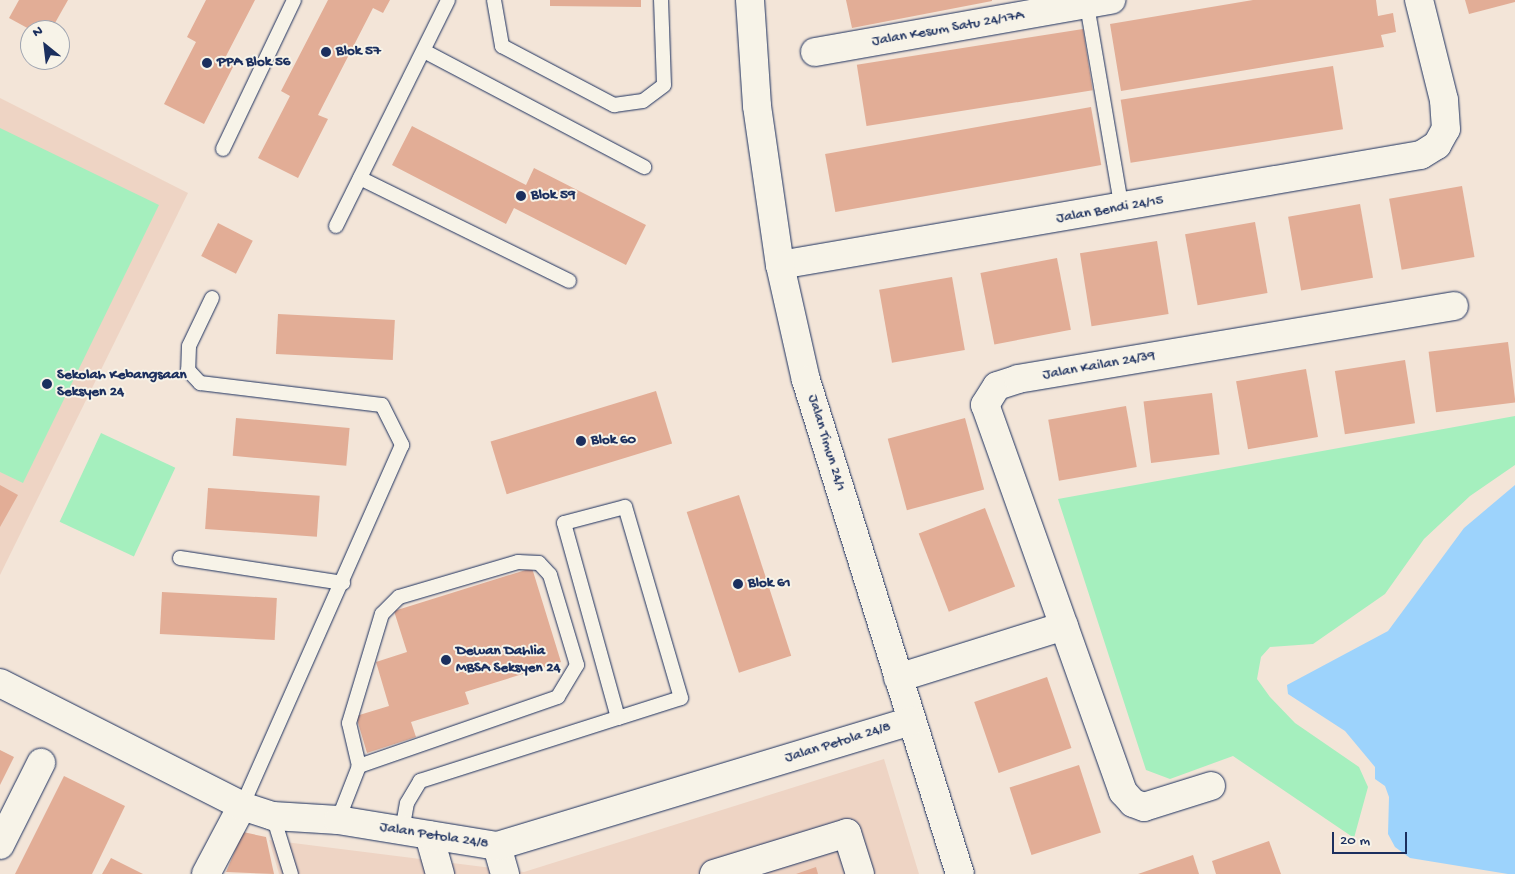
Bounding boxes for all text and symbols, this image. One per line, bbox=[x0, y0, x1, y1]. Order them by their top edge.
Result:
street label: Jalan Kesum Satu 24/17A bbox=[871, 7, 1025, 51]
north arrow bbox=[20, 20, 70, 70]
text: N bbox=[30, 23, 46, 42]
place label: Blok 57 bbox=[336, 43, 381, 61]
marker: Blok 57 bbox=[320, 46, 332, 58]
place label: PPA Blok 56 bbox=[217, 54, 290, 72]
marker: PPA Blok 56 bbox=[201, 57, 213, 69]
place label: Blok 59 bbox=[531, 187, 575, 205]
marker: Blok 59 bbox=[515, 190, 527, 202]
street label: Jalan Bendi 24/15 bbox=[1055, 192, 1165, 228]
street label: Jalan Kailan 24/39 bbox=[1041, 347, 1157, 385]
place label: Sekolah Kebangsaan Seksyen 24 bbox=[57, 366, 187, 401]
marker: Sekolah Kebangsaan Seksyen 24 bbox=[41, 378, 53, 390]
street label: Jalan Timun 24/1 bbox=[803, 393, 849, 493]
place label: Blok 60 bbox=[591, 432, 636, 450]
marker: Blok 60 bbox=[575, 435, 587, 447]
place label: Blok 61 bbox=[748, 575, 791, 593]
marker: Blok 61 bbox=[732, 578, 744, 590]
place label: Dewan Dahlia MBSA Seksyen 24 bbox=[456, 642, 561, 677]
marker: Dewan Dahlia MBSA Seksyen 24 bbox=[440, 654, 452, 666]
street label: Jalan Petola 24/8 bbox=[783, 718, 893, 768]
street label: Jalan Petola 24/8 bbox=[378, 819, 490, 853]
scale bar bbox=[1335, 822, 1410, 854]
text: 20 m bbox=[1340, 832, 1370, 850]

